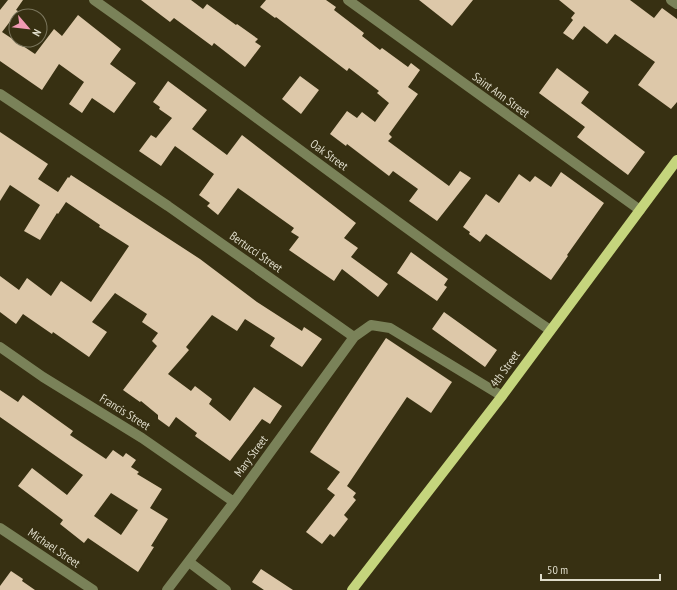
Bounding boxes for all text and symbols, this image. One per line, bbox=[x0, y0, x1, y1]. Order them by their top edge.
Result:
north arrow bbox=[8, 8, 48, 48]
text: N bbox=[29, 27, 44, 39]
street label: Saint Ann Street bbox=[470, 69, 533, 121]
street label: Oak Street bbox=[307, 136, 352, 174]
street label: Bertucci Street bbox=[227, 228, 286, 276]
street label: 4th Street bbox=[486, 347, 523, 390]
street label: Francis Street bbox=[97, 390, 154, 433]
street label: Mary Street bbox=[231, 432, 271, 479]
street label: Michael Street bbox=[25, 525, 84, 571]
scale bar bbox=[541, 556, 660, 582]
text: 50 m bbox=[547, 562, 568, 577]

